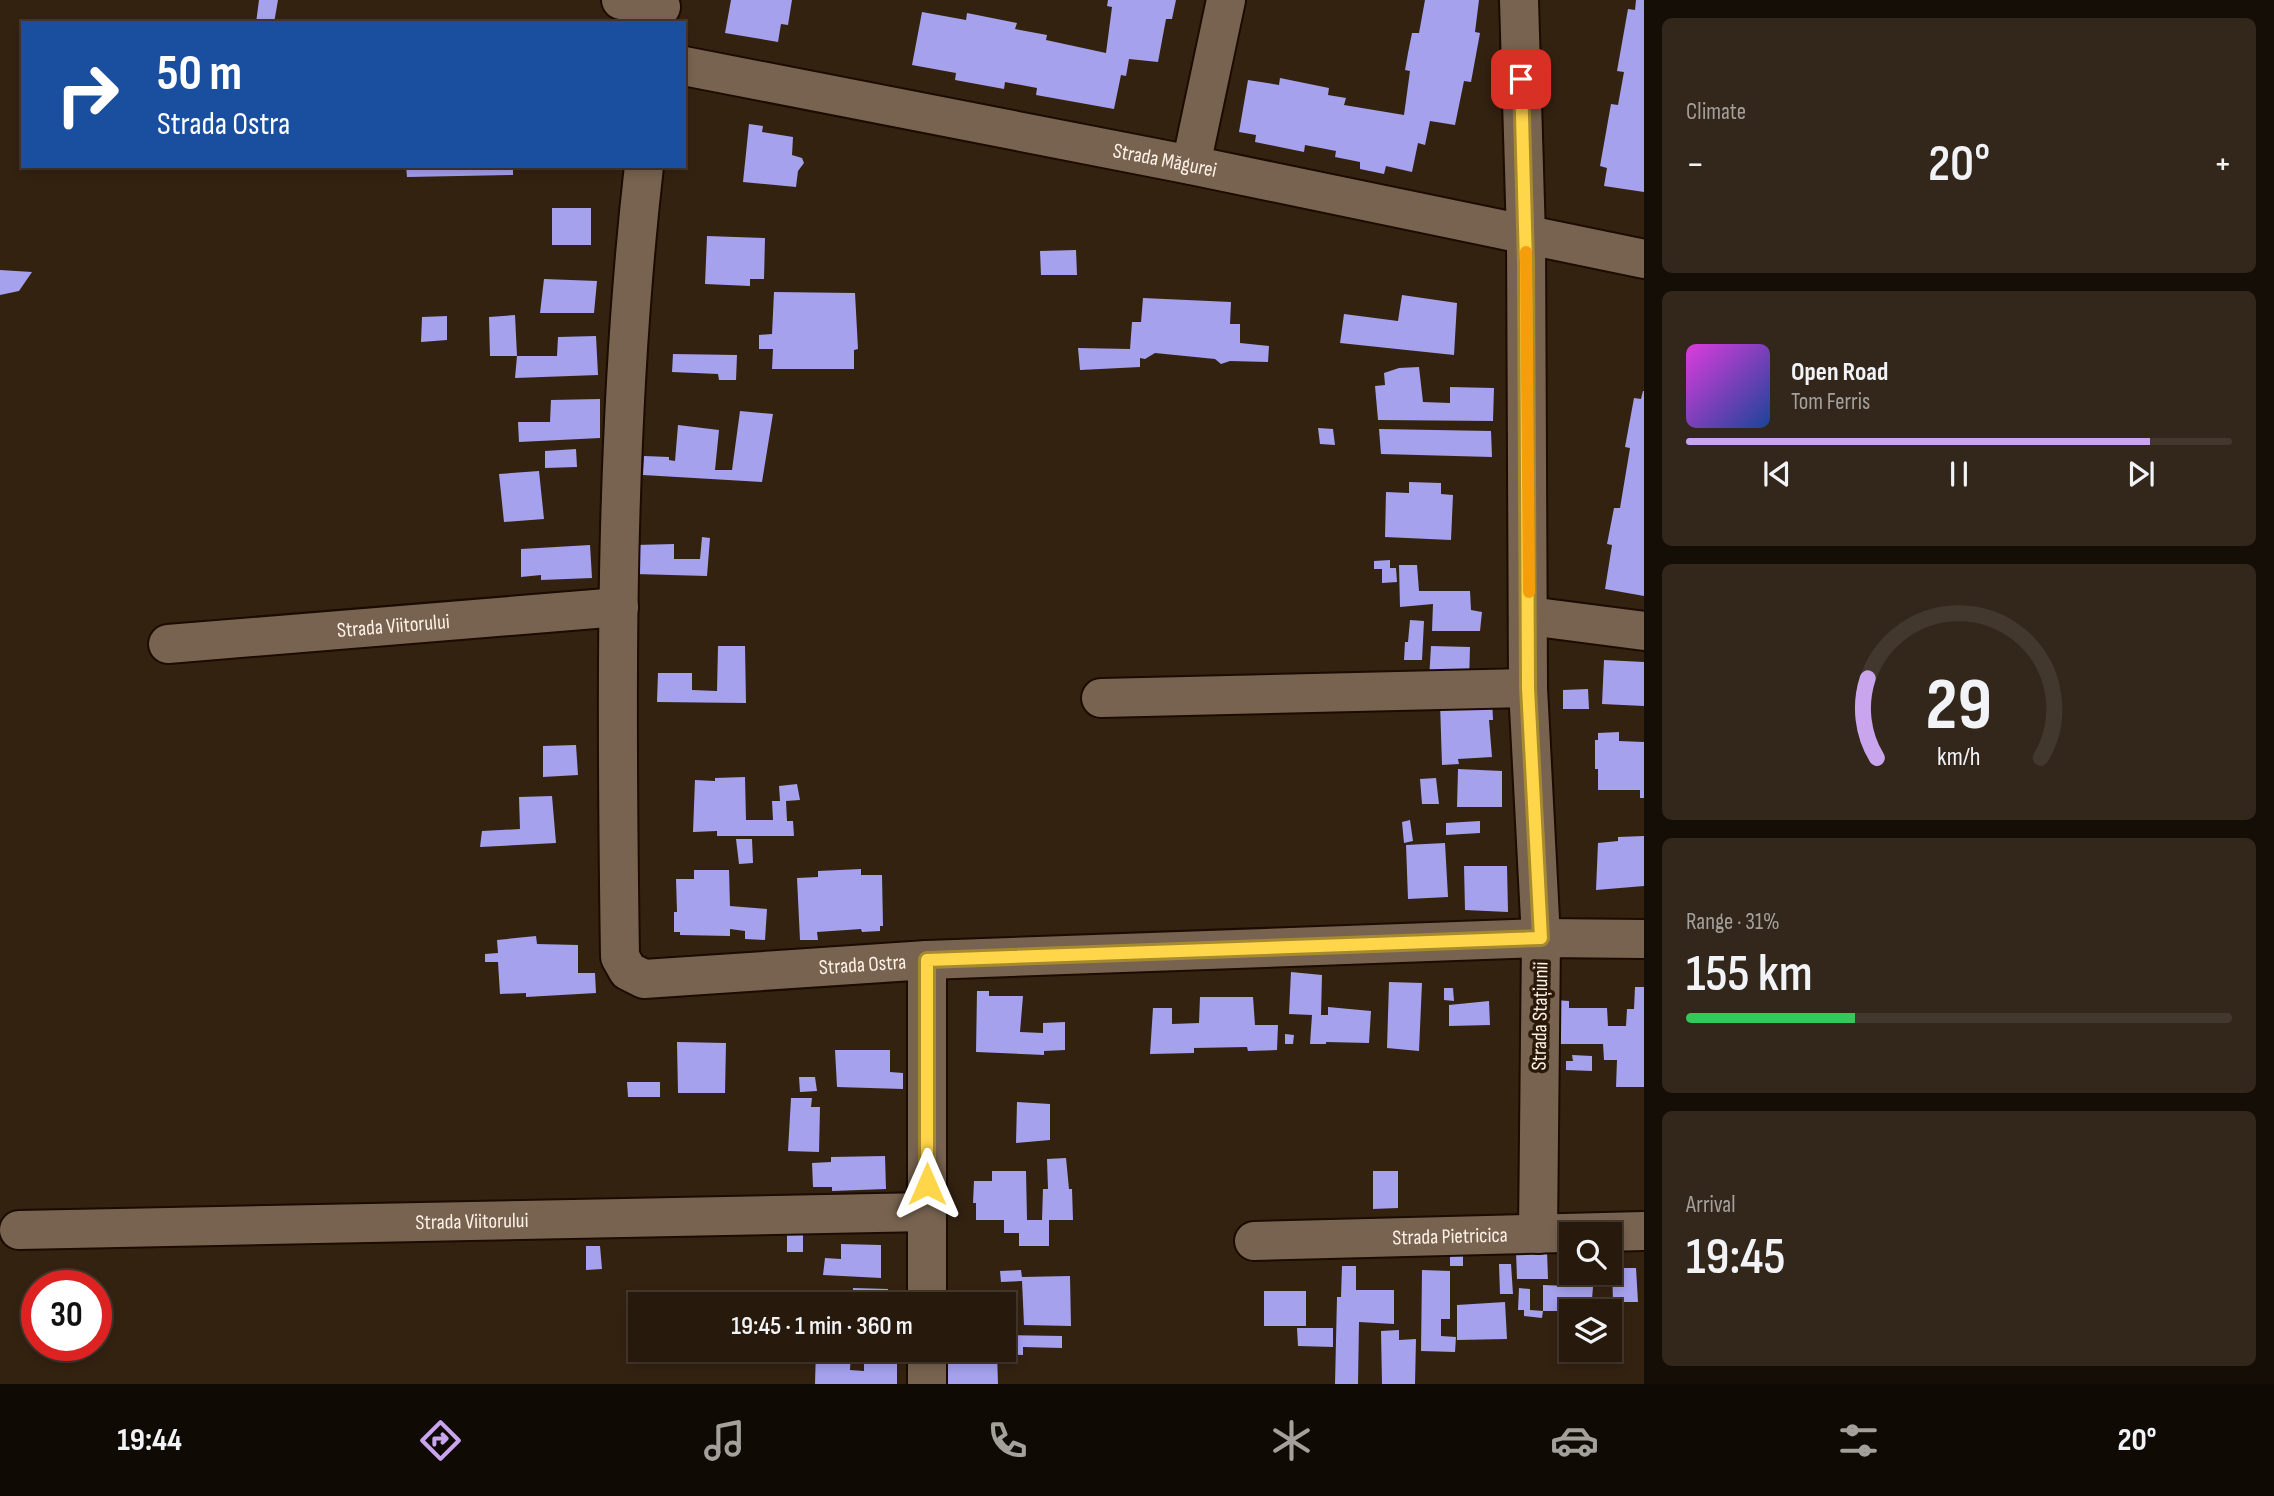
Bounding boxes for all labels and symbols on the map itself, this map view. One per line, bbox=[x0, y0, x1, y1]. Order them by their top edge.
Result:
pin bbox=[1491, 49, 1551, 109]
street label: Strada Măgurei bbox=[1111, 138, 1219, 183]
street label: Strada Viitorului bbox=[336, 608, 451, 643]
street label: Strada Ostra bbox=[818, 949, 907, 980]
street label: Strada Stațiunii bbox=[1527, 961, 1553, 1071]
position arrow bbox=[890, 1147, 964, 1221]
street label: Strada Viitorului bbox=[415, 1207, 529, 1235]
street label: Strada Pietricica bbox=[1392, 1222, 1508, 1250]
speed limit sign: 30 bbox=[21, 1270, 112, 1361]

